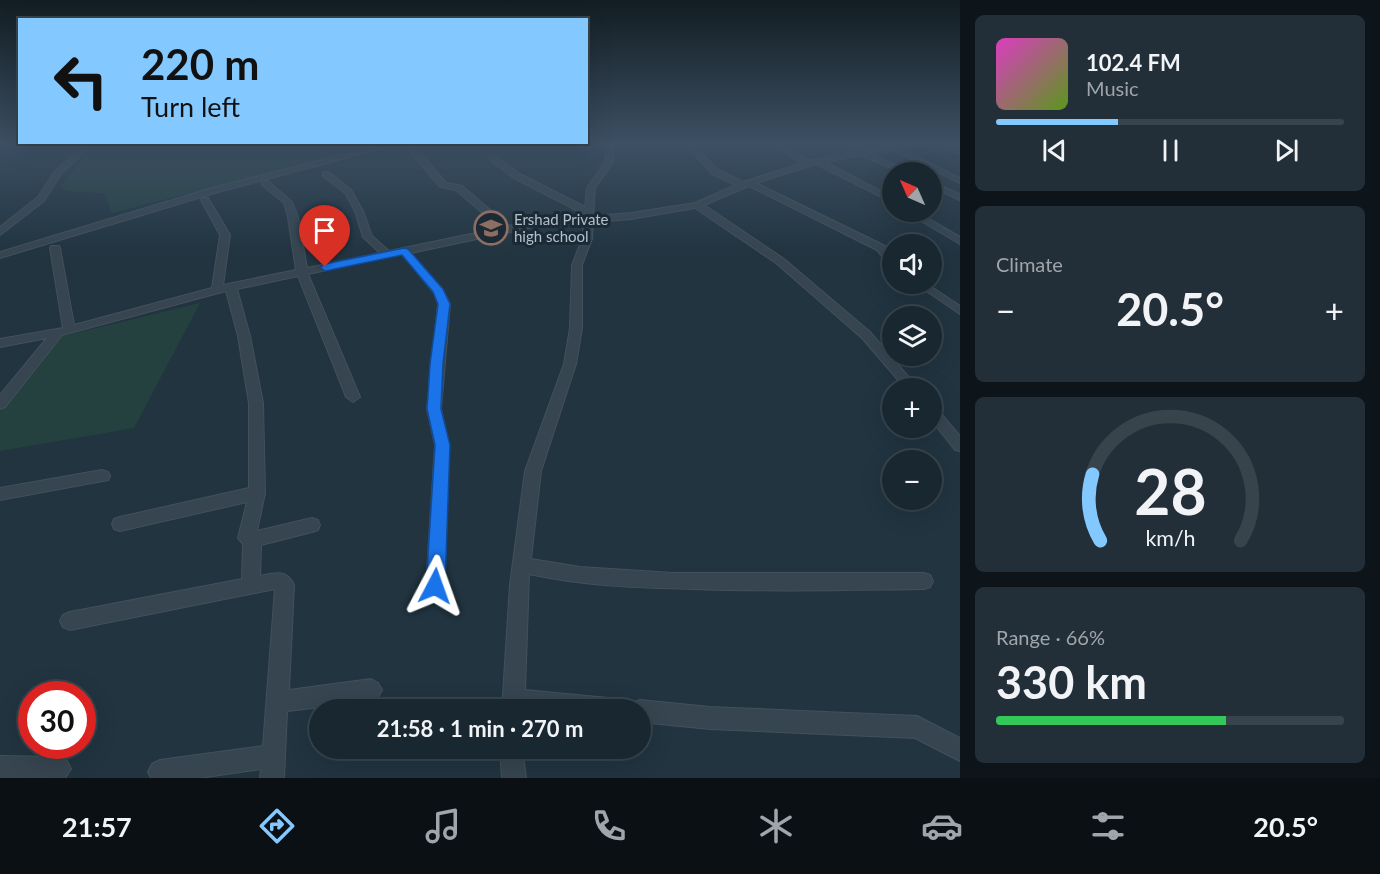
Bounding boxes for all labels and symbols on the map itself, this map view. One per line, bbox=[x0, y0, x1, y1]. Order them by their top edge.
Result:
north arrow bbox=[882, 162, 942, 222]
pin bbox=[299, 205, 350, 267]
school or university icon: Ershad Private high school bbox=[473, 210, 509, 246]
place label: Ershad Private high school bbox=[514, 210, 609, 245]
position arrow bbox=[403, 554, 467, 618]
speed limit sign: 30 bbox=[18, 681, 96, 759]

